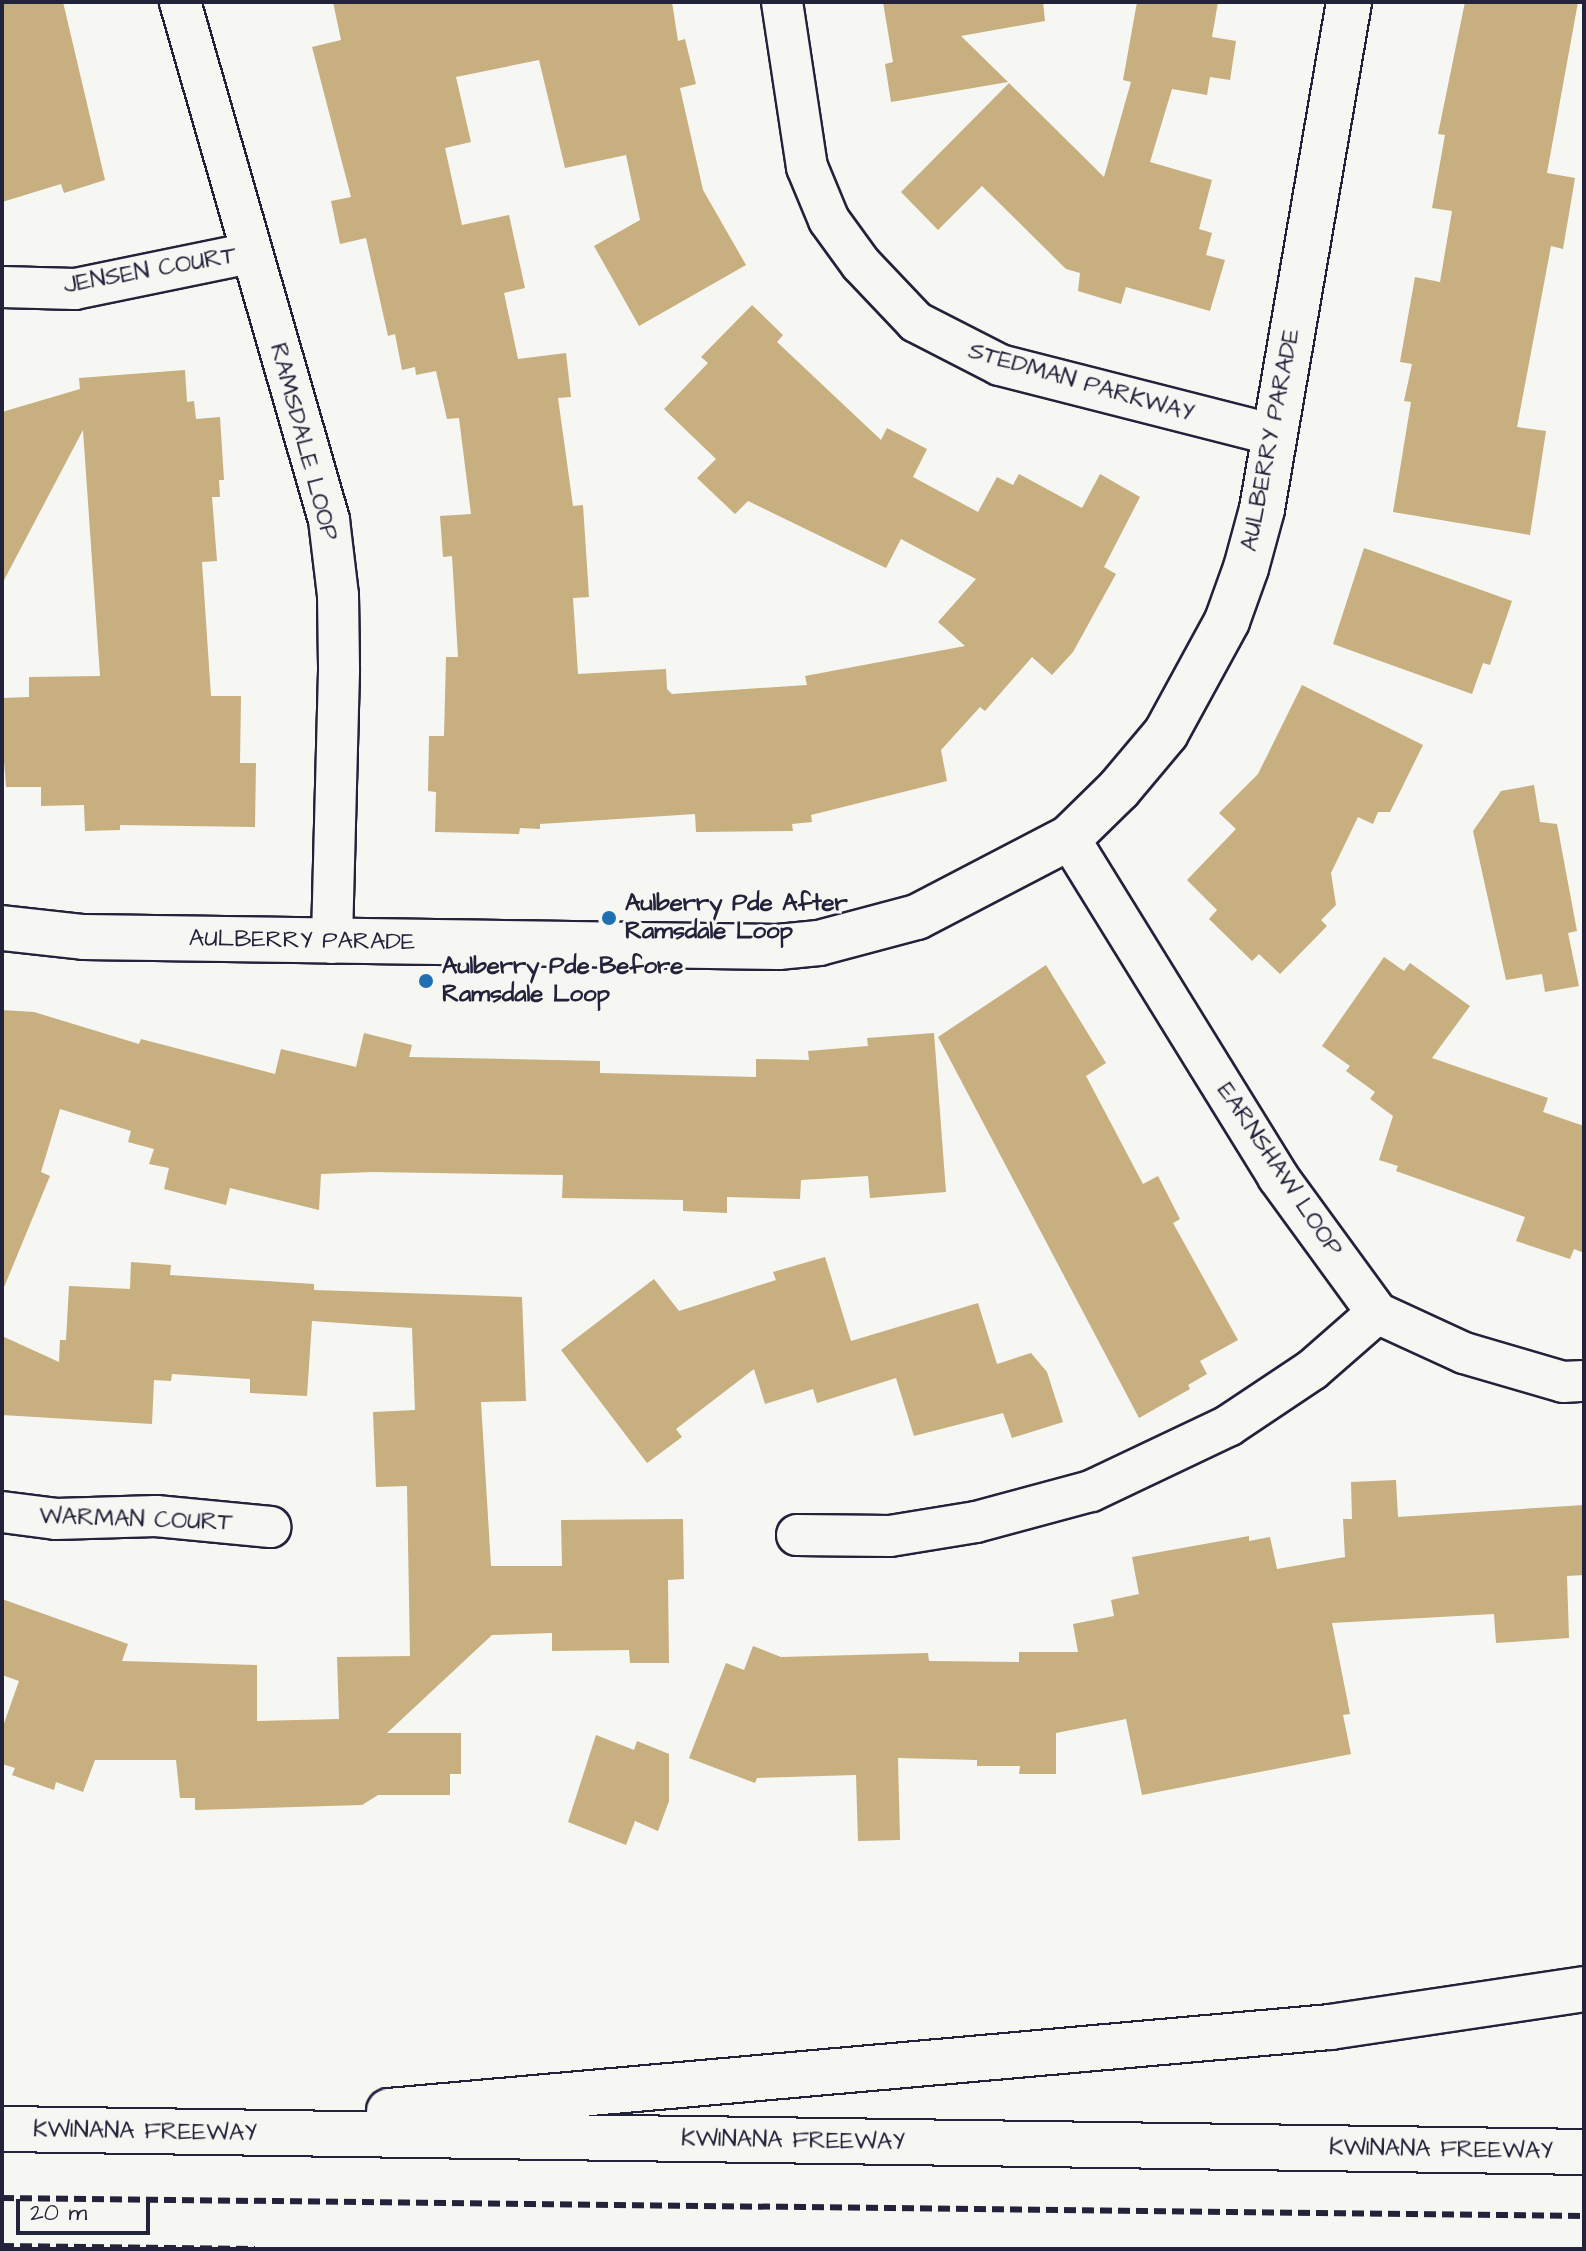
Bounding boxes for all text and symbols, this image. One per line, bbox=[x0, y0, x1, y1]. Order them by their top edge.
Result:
street label: JENSEN COURT bbox=[61, 242, 239, 300]
street label: AULBERRY PARADE bbox=[1235, 326, 1307, 554]
street label: STEDMAN PARKWAY bbox=[965, 337, 1197, 429]
street label: RAMSDALE LOOP bbox=[263, 340, 343, 544]
place label: Aulberry Pde After Ramsdale Loop bbox=[625, 890, 848, 946]
marker: Aulberry Pde After Ramsdale Loop bbox=[600, 909, 618, 927]
street label: AULBERRY PARADE bbox=[189, 925, 415, 957]
place label: Aulberry Pde Before Ramsdale Loop bbox=[442, 953, 683, 1009]
marker: Aulberry Pde Before Ramsdale Loop bbox=[417, 972, 435, 990]
street label: EARNSHAW LOOP bbox=[1210, 1078, 1348, 1262]
street label: WARMAN COURT bbox=[39, 1502, 233, 1538]
street label: KWINANA FREEWAY bbox=[33, 2116, 257, 2148]
street label: KWINANA FREEWAY bbox=[681, 2125, 905, 2157]
street label: KWINANA FREEWAY bbox=[1329, 2134, 1553, 2166]
scale bar bbox=[20, 2183, 154, 2233]
text: 20 m bbox=[30, 2196, 87, 2230]

